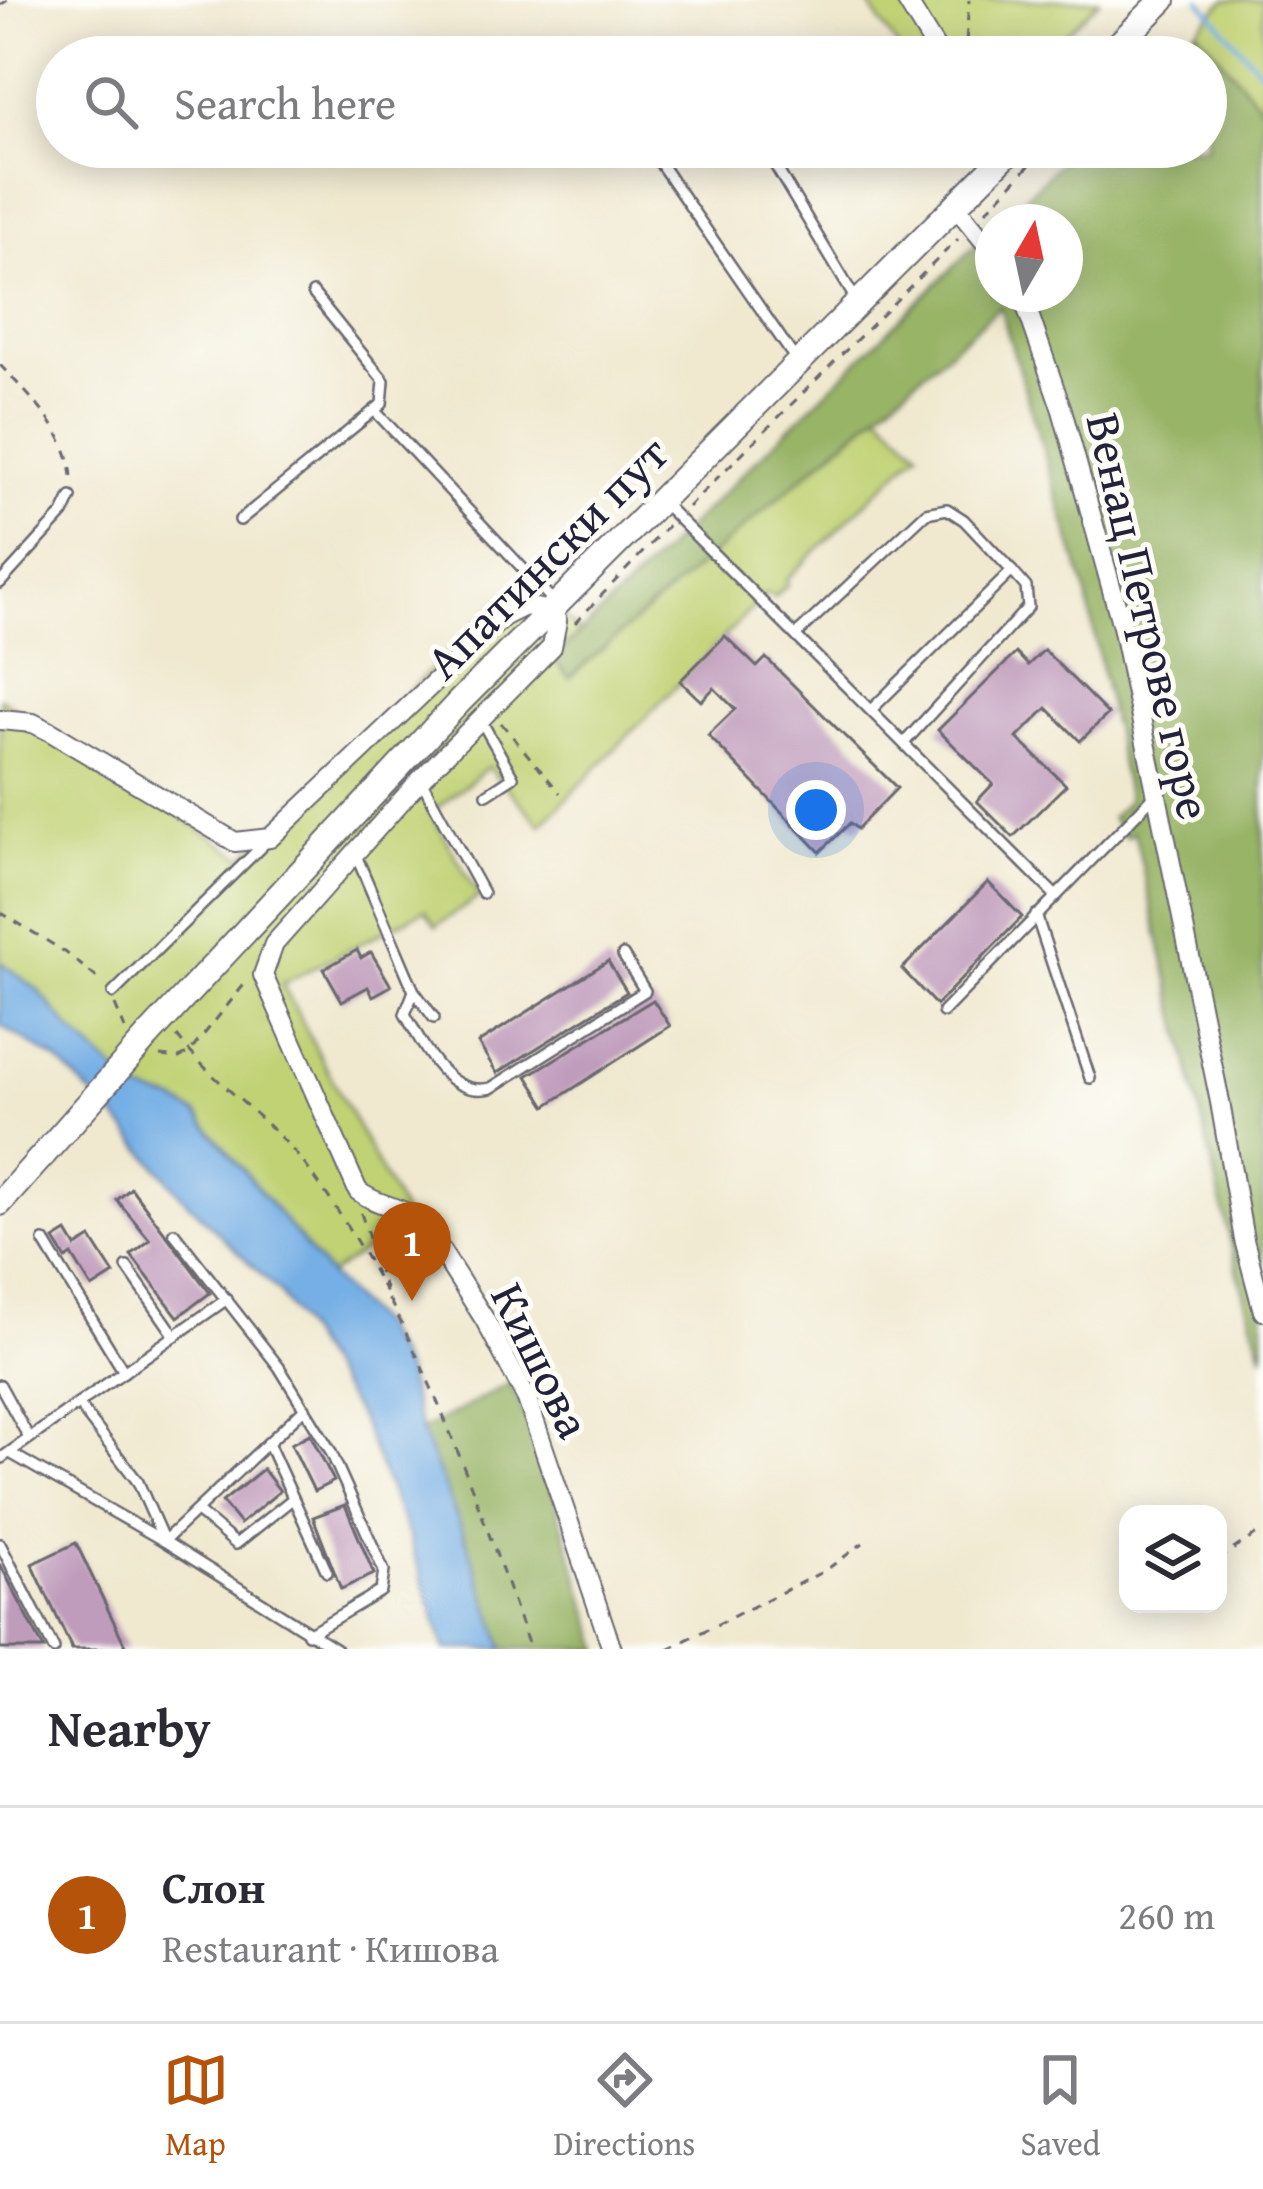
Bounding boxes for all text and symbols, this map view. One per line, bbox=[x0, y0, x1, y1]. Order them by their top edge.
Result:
search box bbox=[36, 36, 1227, 168]
icon: search bbox=[78, 69, 144, 135]
text: Search here bbox=[174, 70, 396, 135]
north arrow bbox=[975, 204, 1083, 312]
street label: Венац Петрове горе bbox=[1069, 406, 1231, 826]
street label: Апатински пут bbox=[408, 419, 684, 695]
your location bbox=[786, 780, 846, 840]
pin: 1 bbox=[373, 1202, 451, 1301]
street label: Кишова bbox=[474, 1270, 610, 1450]
map controls bbox=[1119, 1505, 1227, 1613]
button: layers bbox=[1119, 1505, 1227, 1613]
text: Nearby bbox=[48, 1690, 211, 1765]
text: Слон bbox=[162, 1854, 265, 1919]
text: 1 bbox=[77, 1886, 97, 1943]
text: 260 m bbox=[1118, 1886, 1215, 1943]
text: Restaurant · Кишова bbox=[162, 1919, 499, 1976]
tab: Map bbox=[163, 2047, 229, 2167]
tab: Directions bbox=[554, 2047, 695, 2167]
tab: Saved bbox=[1021, 2047, 1100, 2167]

